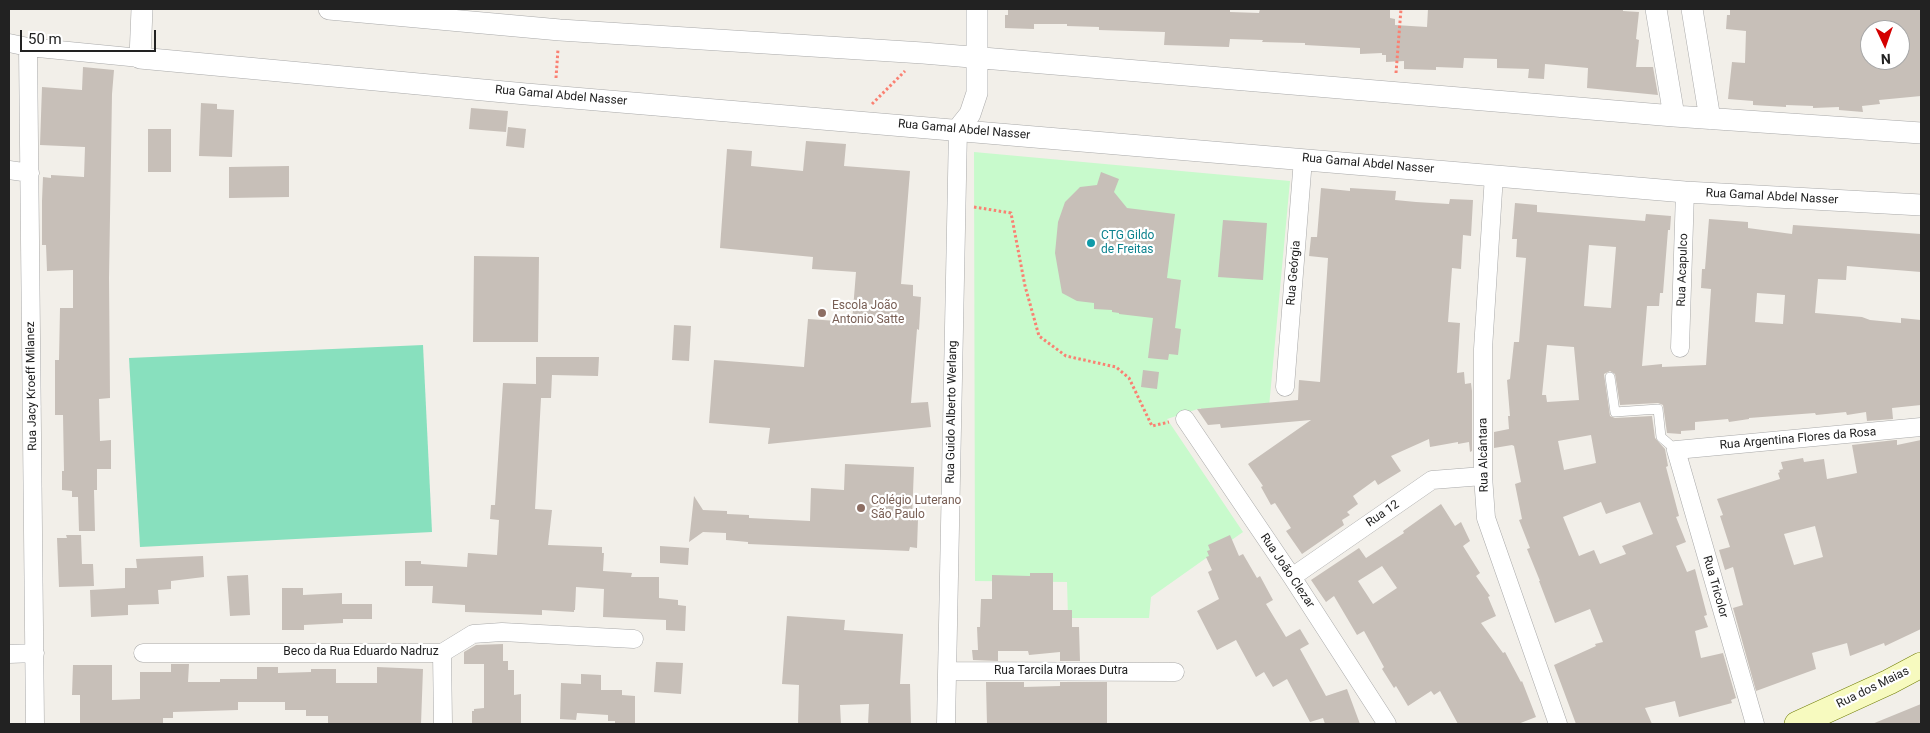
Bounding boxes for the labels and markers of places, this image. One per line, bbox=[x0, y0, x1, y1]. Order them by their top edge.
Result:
place label: CTG Gildo de Freitas bbox=[1101, 229, 1154, 257]
marker: CTG Gildo de Freitas bbox=[1085, 237, 1097, 249]
place label: Escola João Antonio Satte bbox=[832, 299, 904, 327]
marker: Escola João Antonio Satte bbox=[816, 307, 828, 319]
place label: Colégio Luterano São Paulo bbox=[871, 494, 961, 522]
marker: Colégio Luterano São Paulo bbox=[855, 502, 867, 514]

